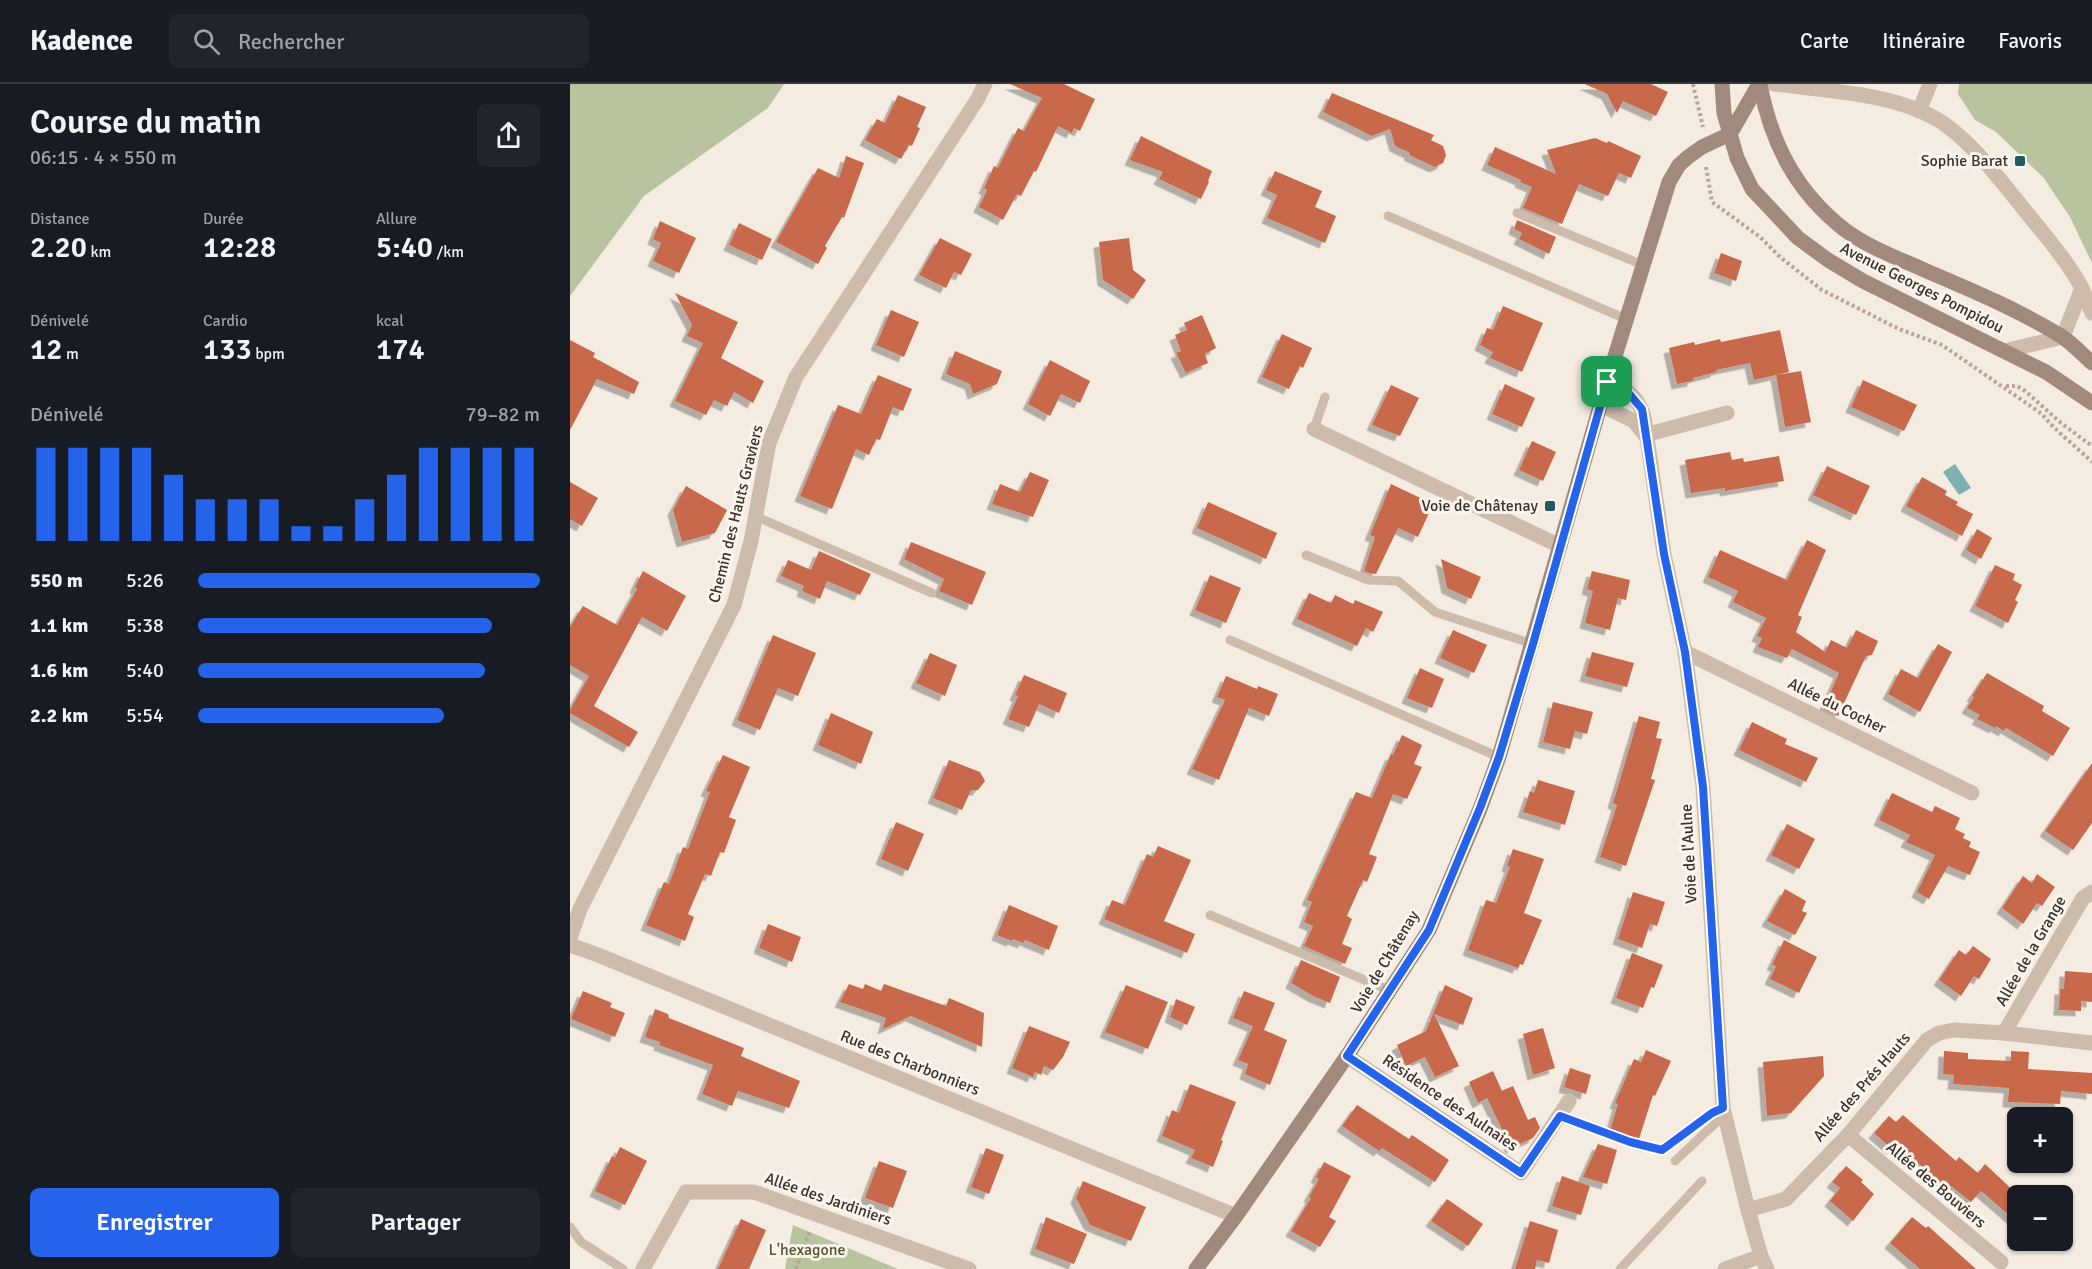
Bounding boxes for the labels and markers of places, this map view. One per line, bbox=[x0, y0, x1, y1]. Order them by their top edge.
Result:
place label: Sophie Barat bbox=[1921, 151, 2008, 171]
marker: Sophie Barat bbox=[2013, 154, 2027, 168]
pin bbox=[1581, 356, 1632, 407]
place label: Voie de Châtenay bbox=[1422, 496, 1539, 516]
marker: Voie de Châtenay bbox=[1543, 499, 1557, 513]

